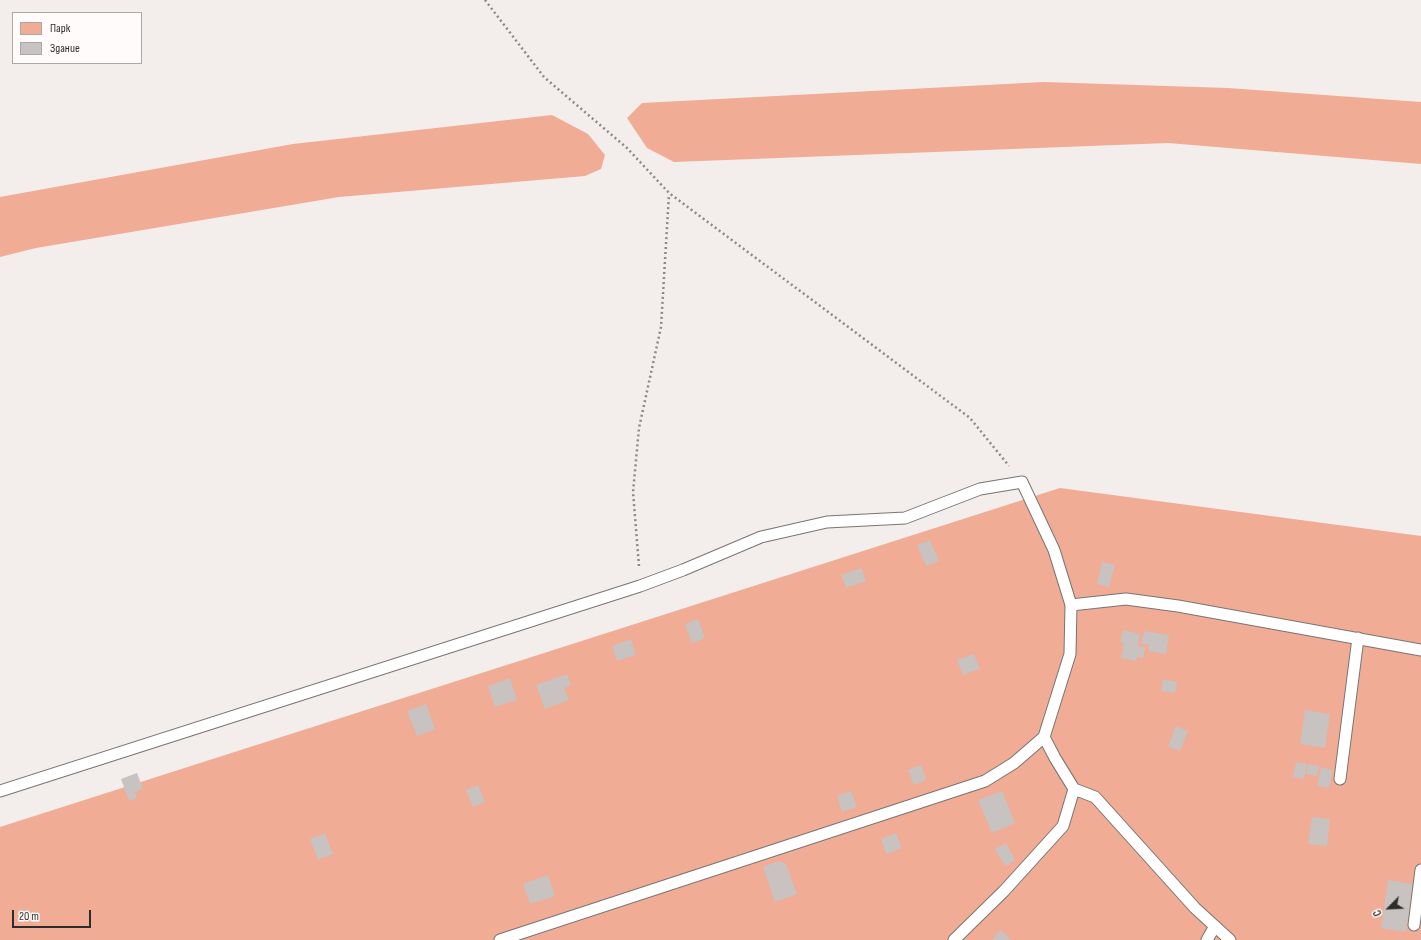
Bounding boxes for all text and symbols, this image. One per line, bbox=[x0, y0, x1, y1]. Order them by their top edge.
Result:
legend bbox=[12, 12, 142, 64]
text: Парк bbox=[50, 21, 70, 36]
text: Здание bbox=[50, 41, 80, 56]
north arrow bbox=[1369, 888, 1409, 928]
scale bar bbox=[14, 902, 93, 928]
text: С bbox=[1370, 908, 1385, 918]
text: 20 m bbox=[19, 909, 39, 924]

